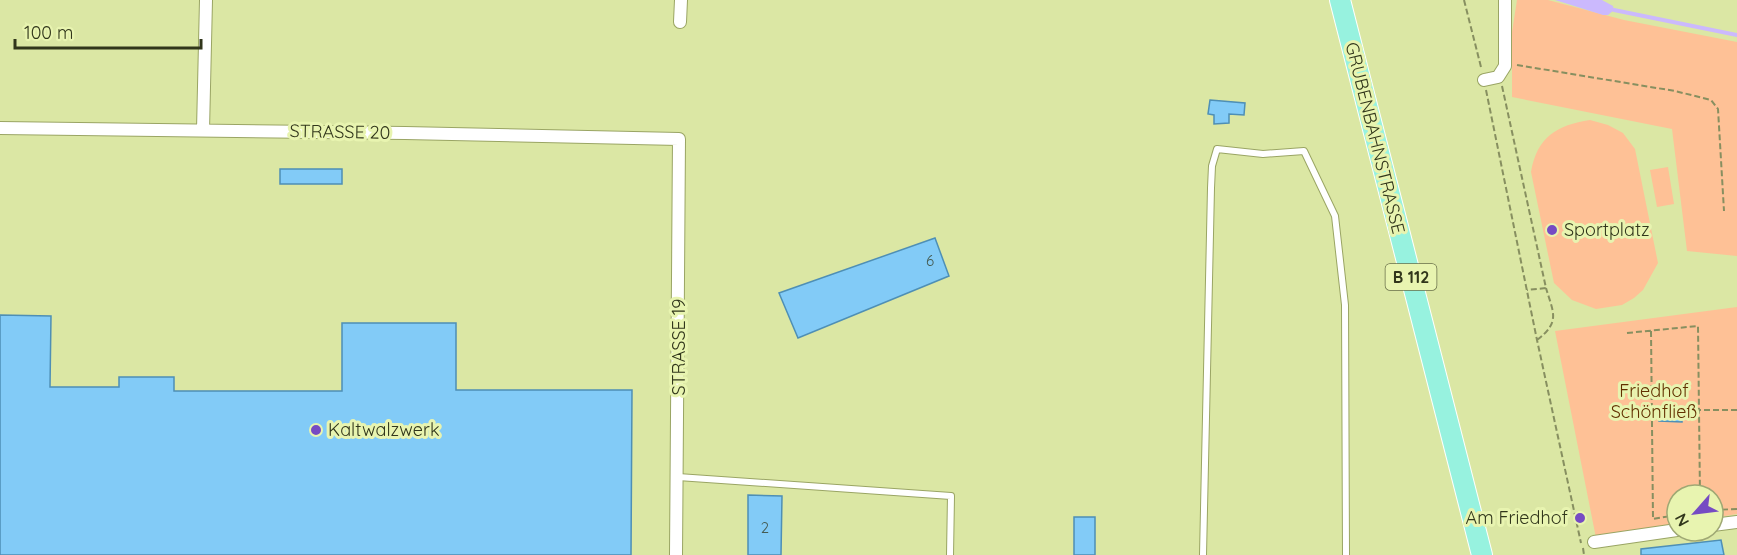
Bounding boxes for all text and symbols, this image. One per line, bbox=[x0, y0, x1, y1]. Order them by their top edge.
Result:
scale bar bbox=[15, 12, 201, 50]
text: 100 m bbox=[24, 21, 73, 44]
street label: GRUBENBAHNSTRASSE bbox=[1341, 40, 1410, 236]
street label: STRASSE 20 bbox=[289, 119, 391, 144]
place label: Sportplatz bbox=[1564, 218, 1650, 241]
marker: Sportplatz bbox=[1545, 223, 1559, 237]
house number: 6 bbox=[926, 251, 934, 270]
road number: B 112 bbox=[1386, 264, 1436, 290]
street label: STRASSE 19 bbox=[667, 299, 690, 395]
park label: Friedhof Schönfließ bbox=[1611, 379, 1697, 423]
place label: Kaltwalzwerk bbox=[328, 418, 440, 441]
marker: Kaltwalzwerk bbox=[309, 423, 323, 437]
north arrow bbox=[1665, 483, 1725, 543]
place label: Am Friedhof bbox=[1466, 506, 1569, 529]
text: N bbox=[1670, 510, 1693, 530]
marker: Am Friedhof bbox=[1573, 511, 1587, 525]
house number: 2 bbox=[761, 518, 769, 537]

